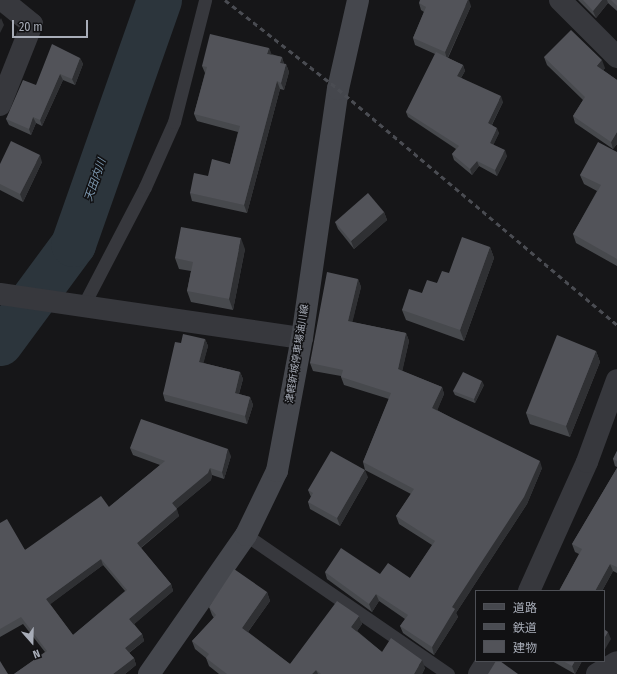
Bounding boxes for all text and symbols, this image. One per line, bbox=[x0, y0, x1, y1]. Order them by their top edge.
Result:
scale bar bbox=[14, 12, 90, 38]
text: 20 m bbox=[19, 20, 43, 34]
water label: 天田内川 bbox=[83, 157, 109, 203]
street label: 津軽新城停車場油川線 bbox=[284, 304, 312, 404]
legend bbox=[475, 590, 605, 662]
text: 道路 bbox=[513, 601, 537, 615]
text: 鉄道 bbox=[513, 621, 537, 635]
north arrow bbox=[12, 622, 52, 662]
text: 建物 bbox=[513, 641, 537, 655]
text: N bbox=[31, 647, 42, 661]

